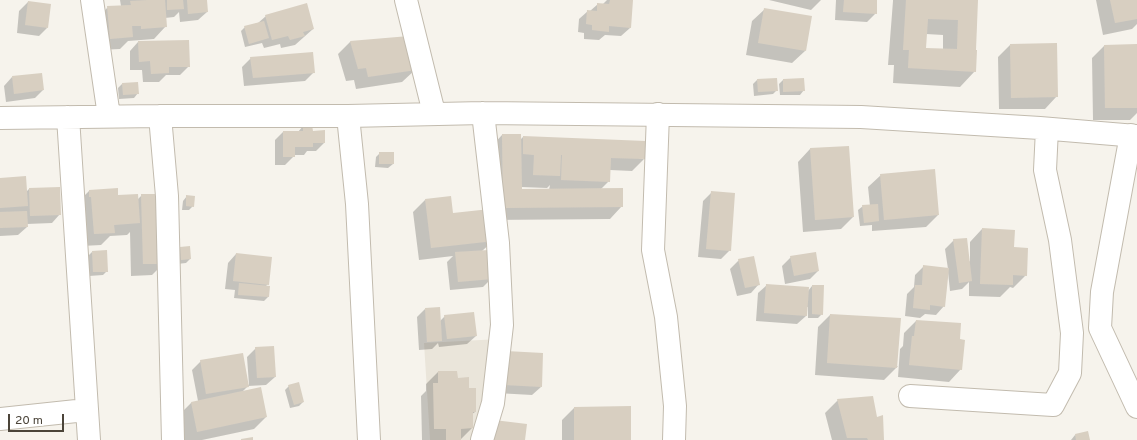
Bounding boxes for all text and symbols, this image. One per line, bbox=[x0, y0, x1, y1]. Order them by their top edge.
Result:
scale bar bbox=[10, 406, 66, 432]
text: 20 m bbox=[15, 413, 43, 429]

